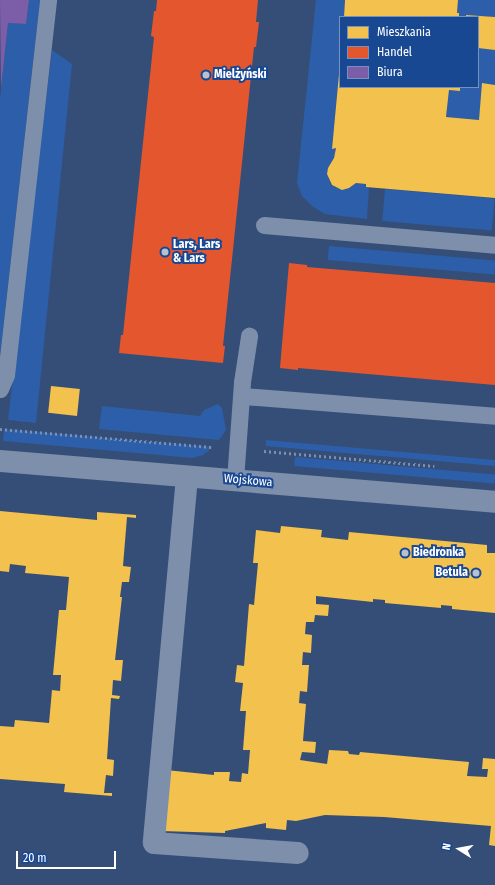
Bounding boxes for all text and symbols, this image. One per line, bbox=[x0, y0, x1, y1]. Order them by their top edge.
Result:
legend bbox=[339, 16, 479, 88]
text: Mieszkania bbox=[377, 25, 431, 39]
text: Handel bbox=[377, 45, 412, 59]
text: Biura bbox=[377, 65, 403, 79]
place label: Mielżyński bbox=[214, 68, 267, 82]
marker: Mielżyński bbox=[201, 70, 211, 80]
place label: Lars, Lars & Lars bbox=[173, 238, 220, 266]
marker: Lars, Lars & Lars bbox=[160, 247, 170, 257]
street label: Wojskowa bbox=[223, 472, 273, 490]
place label: Biedronka bbox=[413, 546, 464, 560]
marker: Biedronka bbox=[400, 548, 410, 558]
place label: Betula bbox=[436, 566, 468, 580]
marker: Betula bbox=[471, 568, 481, 578]
north arrow bbox=[439, 829, 479, 869]
text: N bbox=[440, 842, 454, 851]
scale bar bbox=[18, 843, 118, 869]
text: 20 m bbox=[23, 851, 47, 865]

